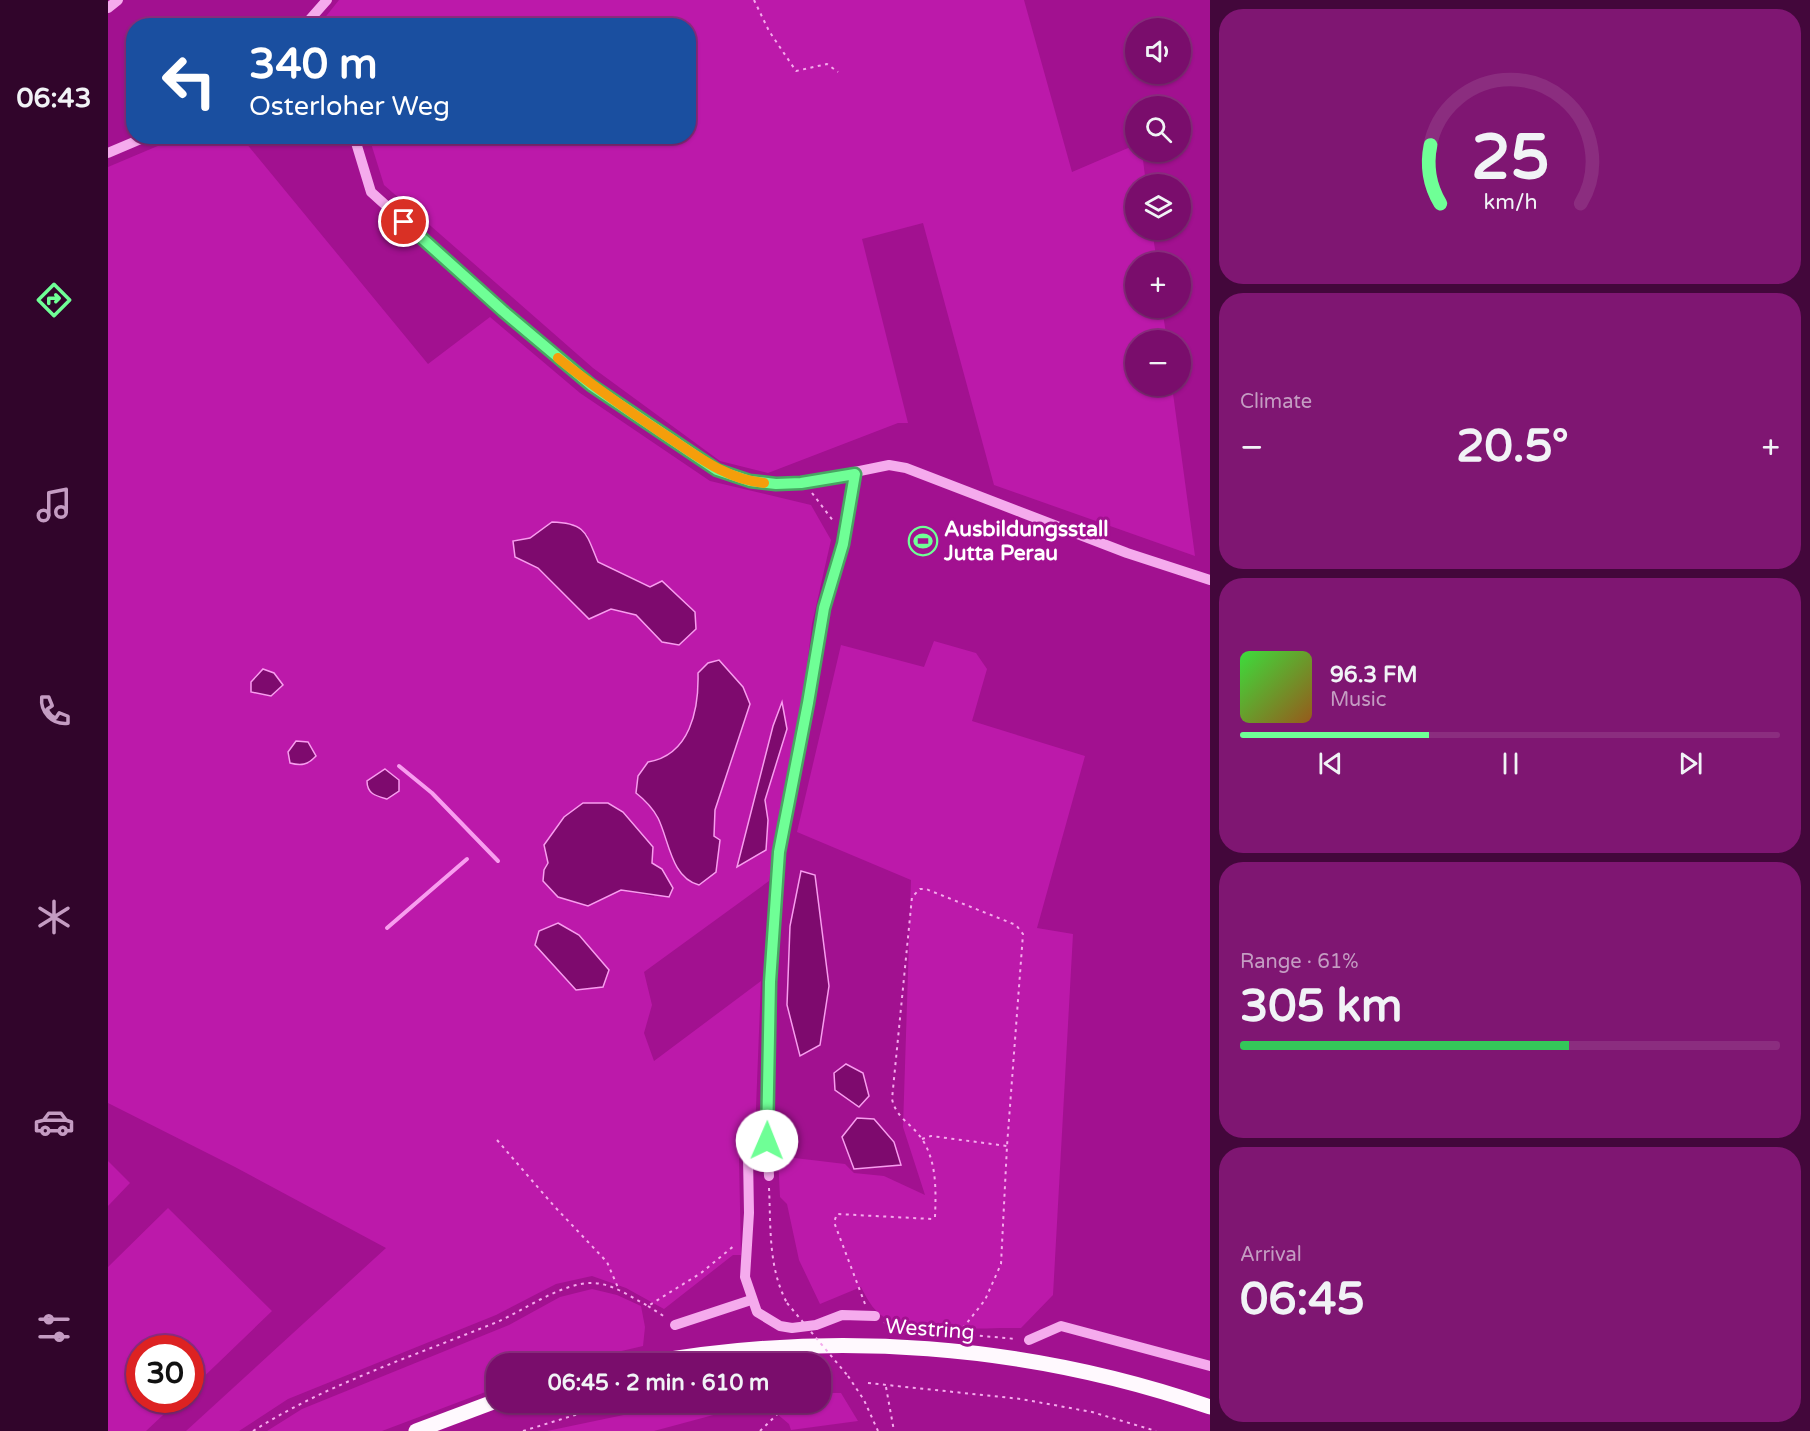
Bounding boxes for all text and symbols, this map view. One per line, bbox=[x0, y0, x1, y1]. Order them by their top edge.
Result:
map controls bbox=[1125, 18, 1191, 396]
button: sound bbox=[1125, 18, 1191, 84]
text: 340 m bbox=[249, 39, 378, 90]
icon: left bbox=[150, 42, 228, 120]
text: 06:43 bbox=[17, 82, 91, 115]
text: Osterloher Weg bbox=[249, 90, 450, 123]
button: search bbox=[1125, 96, 1191, 162]
text: 25 bbox=[1471, 121, 1549, 196]
button: layers bbox=[1125, 174, 1191, 240]
text: km/h bbox=[1483, 189, 1537, 215]
pin bbox=[378, 196, 429, 247]
icon: arrive bbox=[387, 205, 420, 238]
button: + bbox=[1125, 252, 1191, 318]
icon: directions bbox=[33, 279, 75, 321]
button: − bbox=[1125, 330, 1191, 396]
text: Climate bbox=[1240, 390, 1312, 414]
text: 20.5° bbox=[1456, 420, 1569, 474]
text: − bbox=[1240, 428, 1264, 467]
text: + bbox=[1761, 428, 1780, 467]
icon: music bbox=[33, 484, 75, 526]
place label: Ausbildungsstall Jutta Perau bbox=[943, 517, 1108, 566]
sports icon: Ausbildungsstall Jutta Perau bbox=[907, 525, 939, 557]
text: 96.3 FM bbox=[1330, 662, 1418, 688]
text: Music bbox=[1330, 688, 1386, 712]
icon: phone bbox=[33, 690, 75, 732]
icon: previous bbox=[1314, 747, 1347, 780]
icon: pause bbox=[1494, 747, 1527, 780]
icon: next bbox=[1674, 747, 1707, 780]
icon: climate bbox=[33, 896, 75, 938]
text: Range · 61% bbox=[1240, 950, 1359, 974]
text: 305 km bbox=[1240, 980, 1402, 1034]
icon: car bbox=[33, 1101, 75, 1143]
position arrow bbox=[735, 1109, 799, 1173]
text: Arrival bbox=[1240, 1243, 1302, 1267]
text: 06:45 bbox=[1240, 1273, 1365, 1327]
icon: filters bbox=[33, 1307, 75, 1349]
street label: Westring bbox=[884, 1314, 975, 1345]
speed limit sign: 30 bbox=[126, 1335, 204, 1413]
text: 06:45 · 2 min · 610 m bbox=[548, 1370, 769, 1396]

